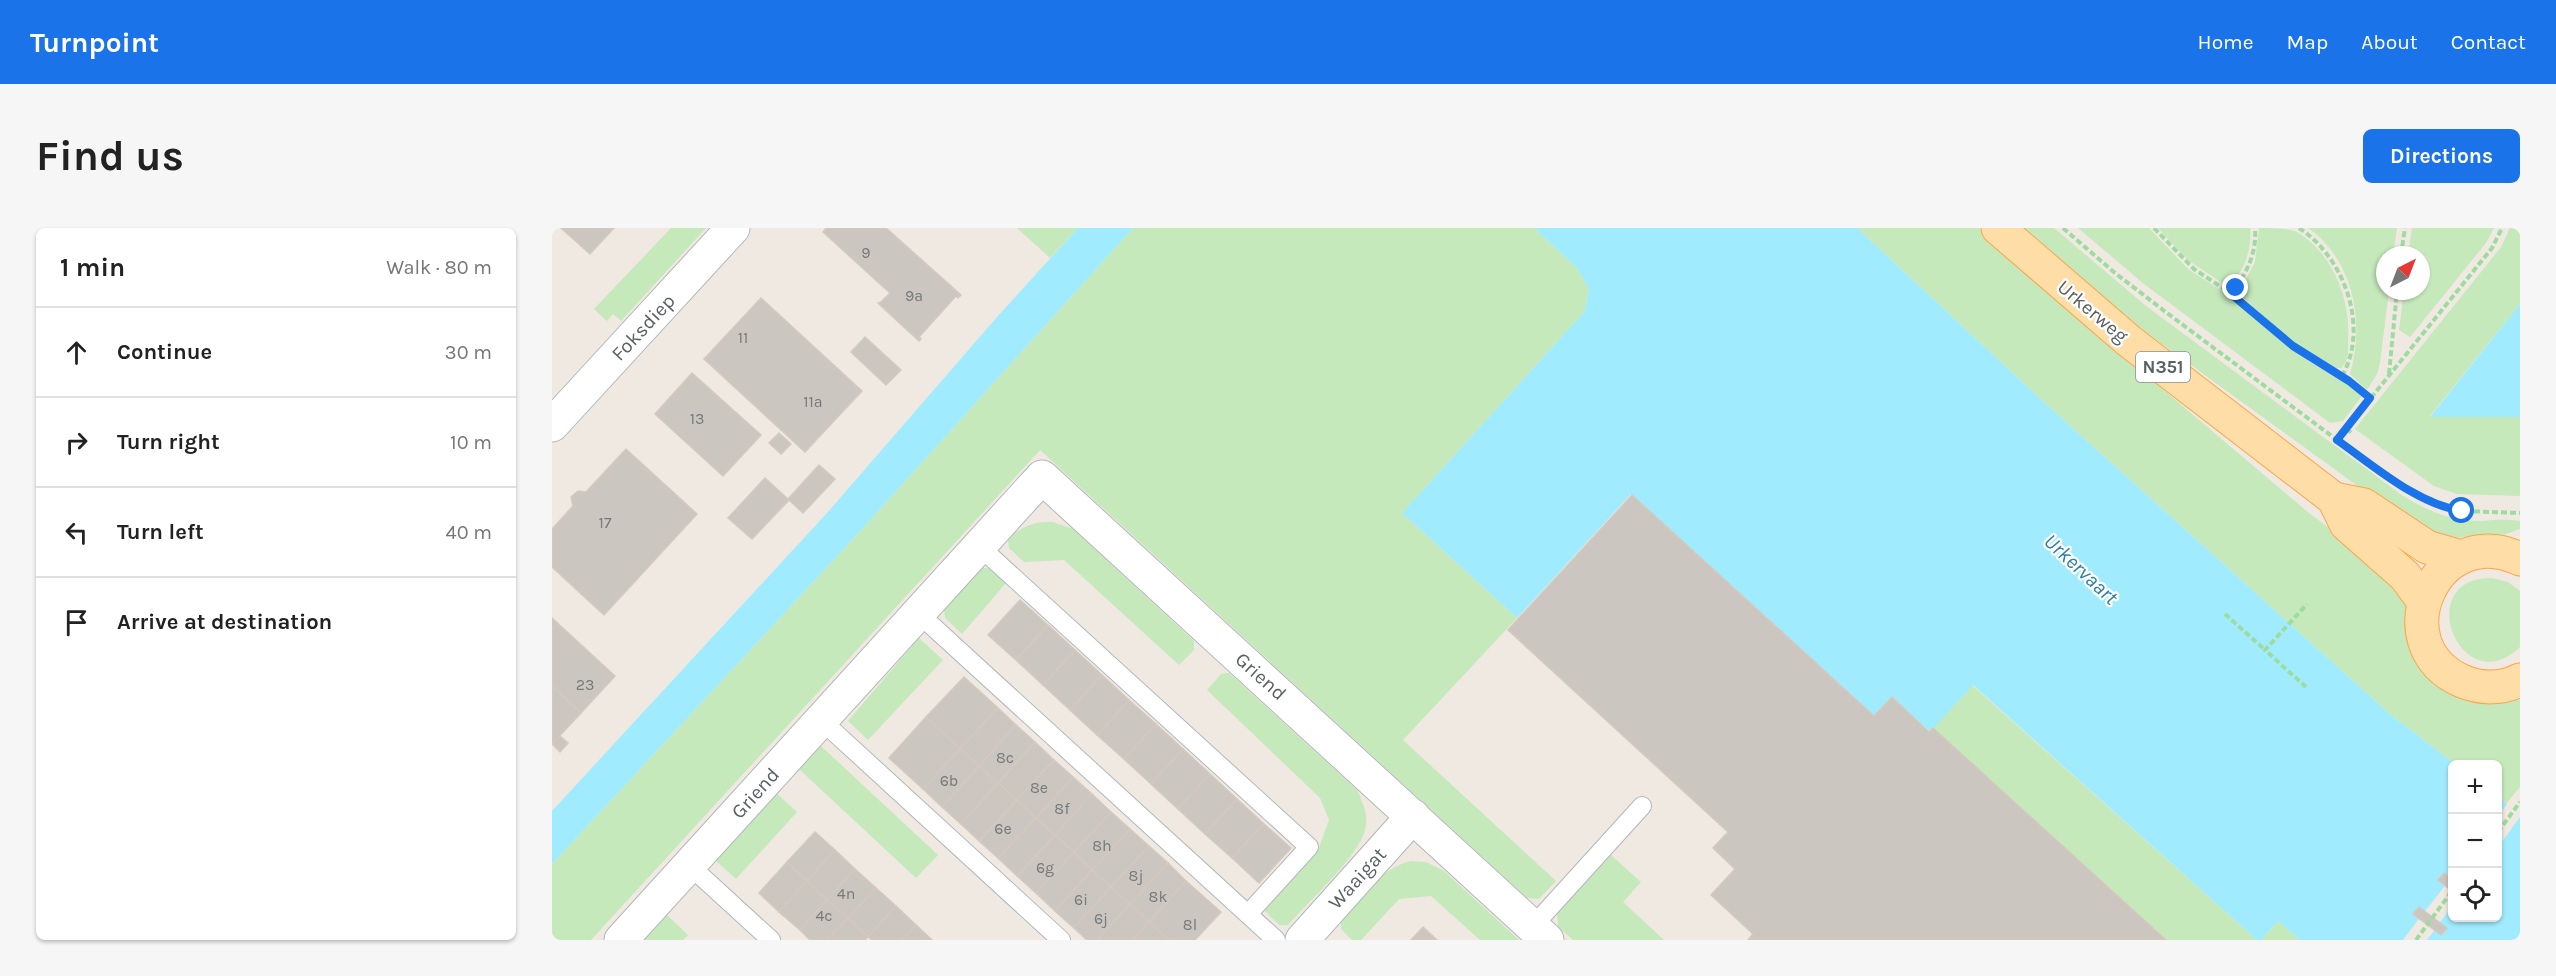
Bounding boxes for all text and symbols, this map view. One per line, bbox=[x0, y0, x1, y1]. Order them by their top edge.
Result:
text: Turnpoint bbox=[30, 26, 159, 59]
text: Home bbox=[2198, 30, 2254, 54]
text: Map bbox=[2287, 30, 2328, 54]
text: About bbox=[2361, 30, 2418, 54]
text: Contact bbox=[2451, 30, 2526, 54]
button: Directions bbox=[2363, 129, 2520, 183]
text: Find us bbox=[36, 131, 184, 181]
house number: 9 bbox=[861, 243, 871, 262]
north arrow bbox=[2376, 246, 2430, 300]
text: 1 min bbox=[60, 252, 125, 283]
text: Walk · 80 m bbox=[386, 256, 492, 279]
route end bbox=[2222, 274, 2248, 300]
street label: Urkerweg bbox=[2053, 275, 2133, 348]
house number: 9a bbox=[905, 286, 923, 305]
street label: Foksdiep bbox=[607, 289, 680, 365]
house number: 11 bbox=[738, 328, 748, 347]
icon: ahead bbox=[60, 336, 93, 369]
text: Continue bbox=[117, 339, 212, 365]
text: 30 m bbox=[445, 341, 492, 364]
road number: N351 bbox=[2136, 352, 2190, 382]
house number: 11a bbox=[803, 392, 823, 411]
house number: 13 bbox=[690, 409, 704, 428]
icon: right bbox=[60, 426, 93, 459]
text: Turn right bbox=[117, 429, 220, 455]
text: 10 m bbox=[450, 431, 492, 454]
route start bbox=[2448, 497, 2474, 523]
house number: 17 bbox=[599, 513, 612, 532]
icon: left bbox=[60, 516, 93, 549]
text: Turn left bbox=[117, 519, 204, 545]
text: 40 m bbox=[446, 521, 492, 544]
water label: Urkervaart bbox=[2039, 529, 2124, 610]
icon: arrive bbox=[60, 606, 93, 639]
text: Arrive at destination bbox=[117, 609, 332, 635]
street label: Griend bbox=[1231, 648, 1291, 705]
house number: 23 bbox=[576, 675, 594, 694]
house number: 8c bbox=[996, 748, 1014, 767]
map controls bbox=[2448, 760, 2502, 922]
button: + bbox=[2448, 760, 2502, 814]
street label: Griend bbox=[727, 763, 784, 823]
house number: 6b bbox=[940, 771, 958, 790]
house number: 8e bbox=[1030, 778, 1048, 797]
house number: 8f bbox=[1054, 799, 1070, 818]
button: − bbox=[2448, 814, 2502, 868]
house number: 6e bbox=[994, 819, 1012, 838]
house number: 8h bbox=[1092, 836, 1112, 855]
street label: Waaigat bbox=[1324, 842, 1391, 914]
house number: 6g bbox=[1036, 858, 1054, 877]
house number: 8j bbox=[1129, 866, 1143, 885]
button: locate bbox=[2448, 868, 2502, 922]
house number: 4n bbox=[837, 884, 855, 903]
house number: 8k bbox=[1149, 887, 1167, 906]
house number: 6i bbox=[1074, 890, 1088, 909]
house number: 4c bbox=[815, 906, 833, 925]
house number: 6j bbox=[1094, 909, 1108, 928]
house number: 8l bbox=[1183, 915, 1197, 934]

